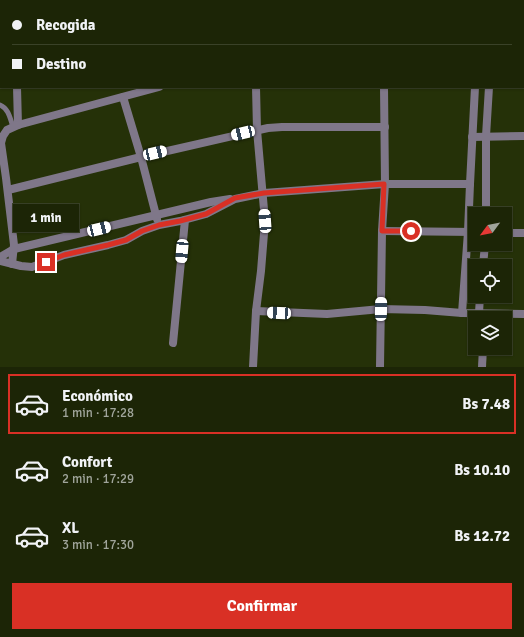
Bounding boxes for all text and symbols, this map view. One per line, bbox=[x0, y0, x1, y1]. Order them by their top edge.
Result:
text: Recogida bbox=[36, 16, 96, 34]
text: Destino bbox=[36, 55, 86, 73]
car bbox=[230, 124, 256, 142]
car bbox=[142, 144, 168, 162]
callout: 1 min bbox=[13, 204, 79, 232]
north arrow bbox=[468, 207, 512, 251]
map controls bbox=[468, 207, 512, 355]
car bbox=[258, 209, 272, 233]
text: 1 min bbox=[30, 210, 62, 226]
car bbox=[86, 220, 112, 238]
route start bbox=[402, 222, 420, 240]
car bbox=[175, 239, 189, 263]
route end bbox=[37, 253, 55, 271]
button: locate bbox=[468, 259, 512, 303]
car bbox=[375, 297, 387, 321]
car bbox=[267, 306, 291, 320]
button: layers bbox=[468, 311, 512, 355]
icon: car bbox=[14, 386, 50, 422]
text: Económico bbox=[62, 387, 133, 405]
text: Bs 7.48 bbox=[462, 395, 510, 413]
text: 1 min · 17:28 bbox=[62, 405, 134, 421]
icon: car bbox=[14, 452, 50, 488]
text: Confort bbox=[62, 453, 112, 471]
text: Bs 10.10 bbox=[454, 461, 510, 479]
text: 2 min · 17:29 bbox=[62, 471, 134, 487]
icon: car bbox=[14, 518, 50, 554]
text: XL bbox=[62, 519, 79, 537]
text: Bs 12.72 bbox=[454, 527, 510, 545]
text: 3 min · 17:30 bbox=[62, 537, 134, 553]
button: Confirmar bbox=[12, 583, 512, 629]

